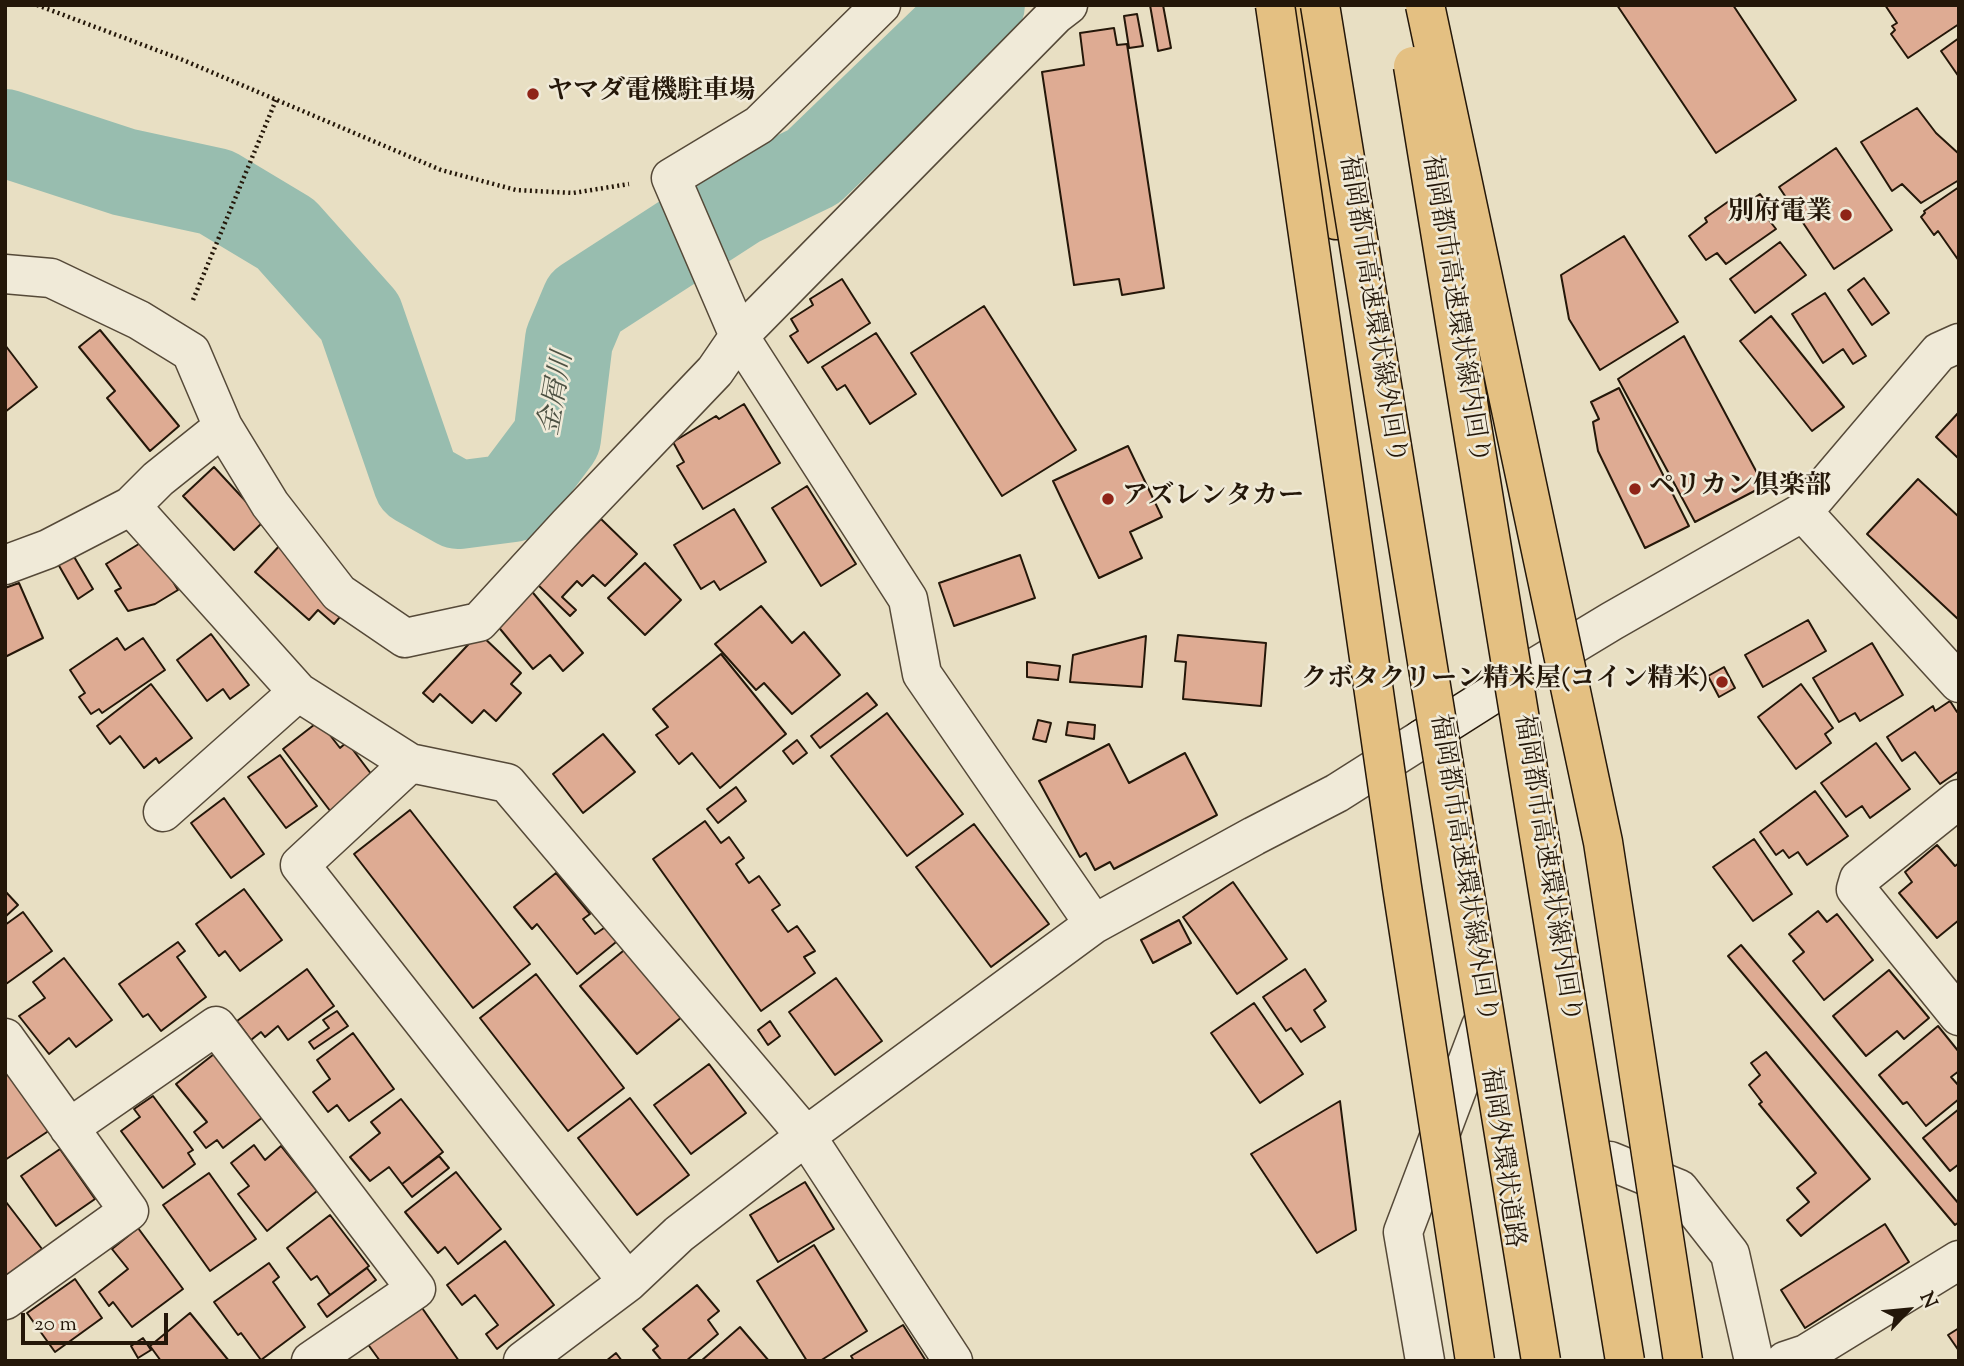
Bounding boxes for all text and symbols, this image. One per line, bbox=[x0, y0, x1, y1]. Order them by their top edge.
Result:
place label: ヤマダ電機駐車場 bbox=[547, 78, 755, 110]
marker: ヤマダ電機駐車場 bbox=[525, 86, 541, 102]
street label: 福岡都市高速環状線外回り bbox=[1330, 153, 1410, 467]
street label: 福岡都市高速環状線内回り bbox=[1413, 153, 1493, 467]
place label: 別府電業 bbox=[1728, 199, 1832, 231]
marker: 別府電業 bbox=[1838, 207, 1854, 223]
water label: 金屑川 bbox=[535, 350, 583, 438]
place label: ペリカン倶楽部 bbox=[1649, 473, 1831, 505]
marker: ペリカン倶楽部 bbox=[1627, 481, 1643, 497]
place label: アズレンタカー bbox=[1122, 483, 1304, 515]
marker: アズレンタカー bbox=[1100, 491, 1116, 507]
place label: クボタクリーン精米屋(コイン精米) bbox=[1301, 666, 1708, 698]
marker: クボタクリーン精米屋(コイン精米) bbox=[1714, 674, 1730, 690]
street label: 福岡都市高速環状線外回り bbox=[1421, 712, 1501, 1026]
street label: 福岡都市高速環状線内回り bbox=[1505, 712, 1585, 1026]
street label: 福岡外環状道路 bbox=[1472, 1066, 1528, 1250]
north arrow bbox=[1873, 1275, 1943, 1345]
text: N bbox=[1912, 1288, 1943, 1313]
scale bar bbox=[24, 1300, 172, 1344]
text: 20 m bbox=[34, 1310, 77, 1340]

